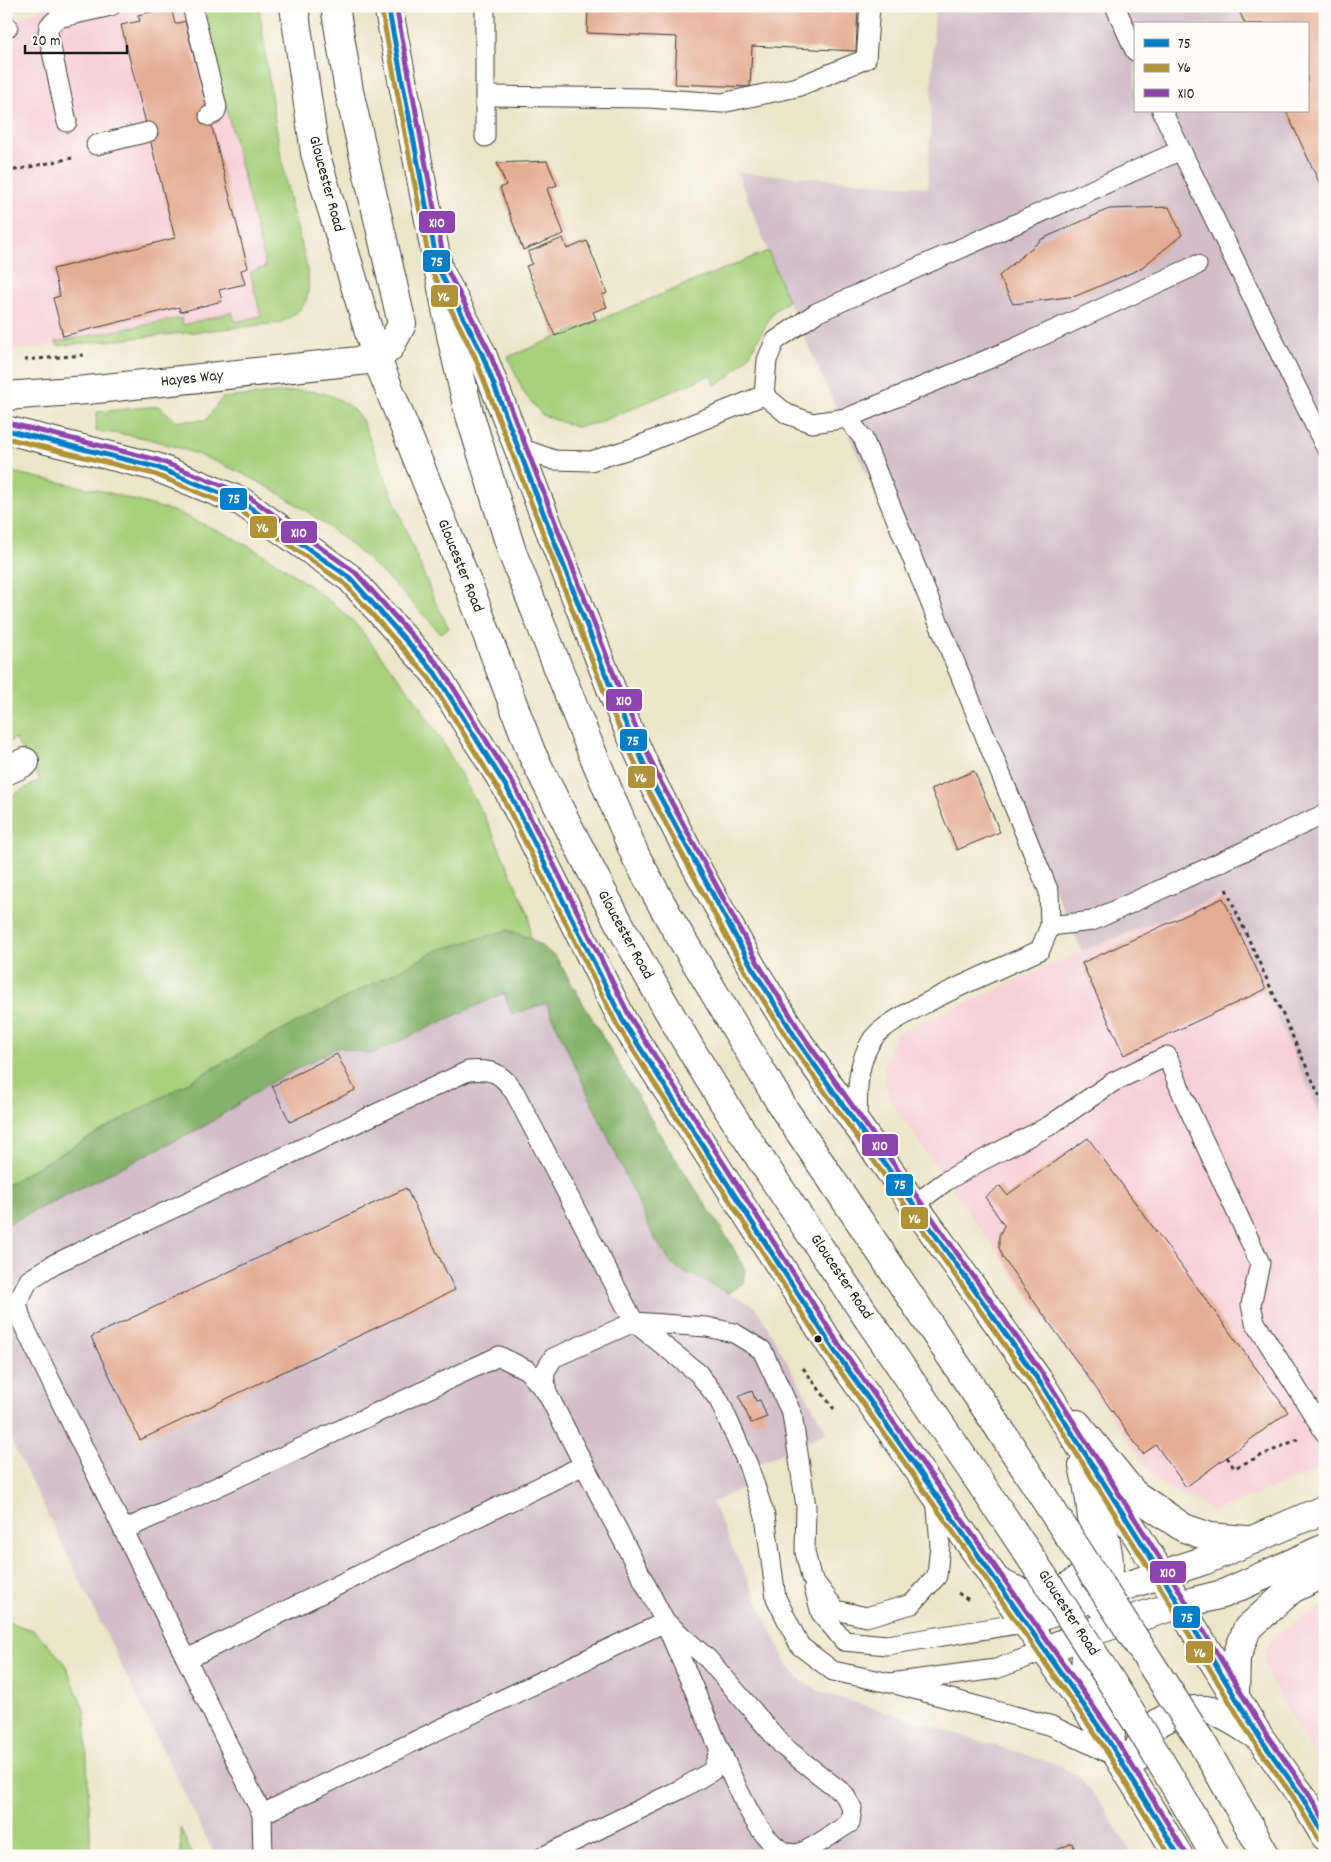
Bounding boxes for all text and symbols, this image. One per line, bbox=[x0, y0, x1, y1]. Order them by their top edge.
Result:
scale bar bbox=[25, 22, 128, 54]
legend bbox=[1134, 22, 1308, 112]
text: 20 m bbox=[32, 31, 60, 53]
text: 75 bbox=[1178, 34, 1191, 56]
text: Y6 bbox=[1178, 58, 1191, 80]
text: X10 bbox=[1178, 84, 1195, 106]
street label: Gloucester Road bbox=[302, 133, 350, 235]
line badge: X10 bbox=[418, 210, 456, 234]
text: X10 bbox=[429, 214, 445, 234]
line badge: 75 bbox=[422, 249, 451, 273]
text: 75 bbox=[431, 253, 443, 273]
line badge: Y6 bbox=[430, 284, 459, 308]
text: Y6 bbox=[437, 288, 450, 308]
street label: Hayes Way bbox=[160, 364, 225, 394]
line badge: 75 bbox=[219, 487, 248, 511]
text: 75 bbox=[228, 490, 240, 510]
line badge: Y6 bbox=[249, 515, 278, 539]
street label: Gloucester Road bbox=[431, 516, 489, 616]
text: Y6 bbox=[256, 519, 269, 539]
line badge: X10 bbox=[280, 520, 318, 544]
text: X10 bbox=[291, 524, 307, 544]
line badge: X10 bbox=[605, 688, 643, 712]
text: X10 bbox=[616, 692, 632, 712]
line badge: 75 bbox=[619, 728, 648, 752]
text: 75 bbox=[627, 732, 639, 752]
line badge: Y6 bbox=[627, 765, 656, 789]
text: Y6 bbox=[634, 769, 647, 789]
street label: Gloucester Road bbox=[591, 886, 659, 984]
line badge: X10 bbox=[861, 1133, 899, 1157]
text: X10 bbox=[872, 1137, 888, 1157]
line badge: 75 bbox=[885, 1173, 914, 1197]
text: 75 bbox=[894, 1176, 906, 1196]
line badge: Y6 bbox=[900, 1206, 929, 1230]
text: Y6 bbox=[908, 1210, 921, 1230]
street label: Gloucester Road bbox=[804, 1230, 878, 1324]
unlabelled marker bbox=[813, 1334, 823, 1344]
line badge: X10 bbox=[1149, 1560, 1187, 1584]
text: X10 bbox=[1160, 1564, 1176, 1584]
street label: Gloucester Road bbox=[1032, 1565, 1104, 1661]
line badge: 75 bbox=[1172, 1605, 1201, 1629]
text: 75 bbox=[1181, 1609, 1193, 1629]
line badge: Y6 bbox=[1185, 1640, 1214, 1664]
text: Y6 bbox=[1193, 1644, 1206, 1664]

